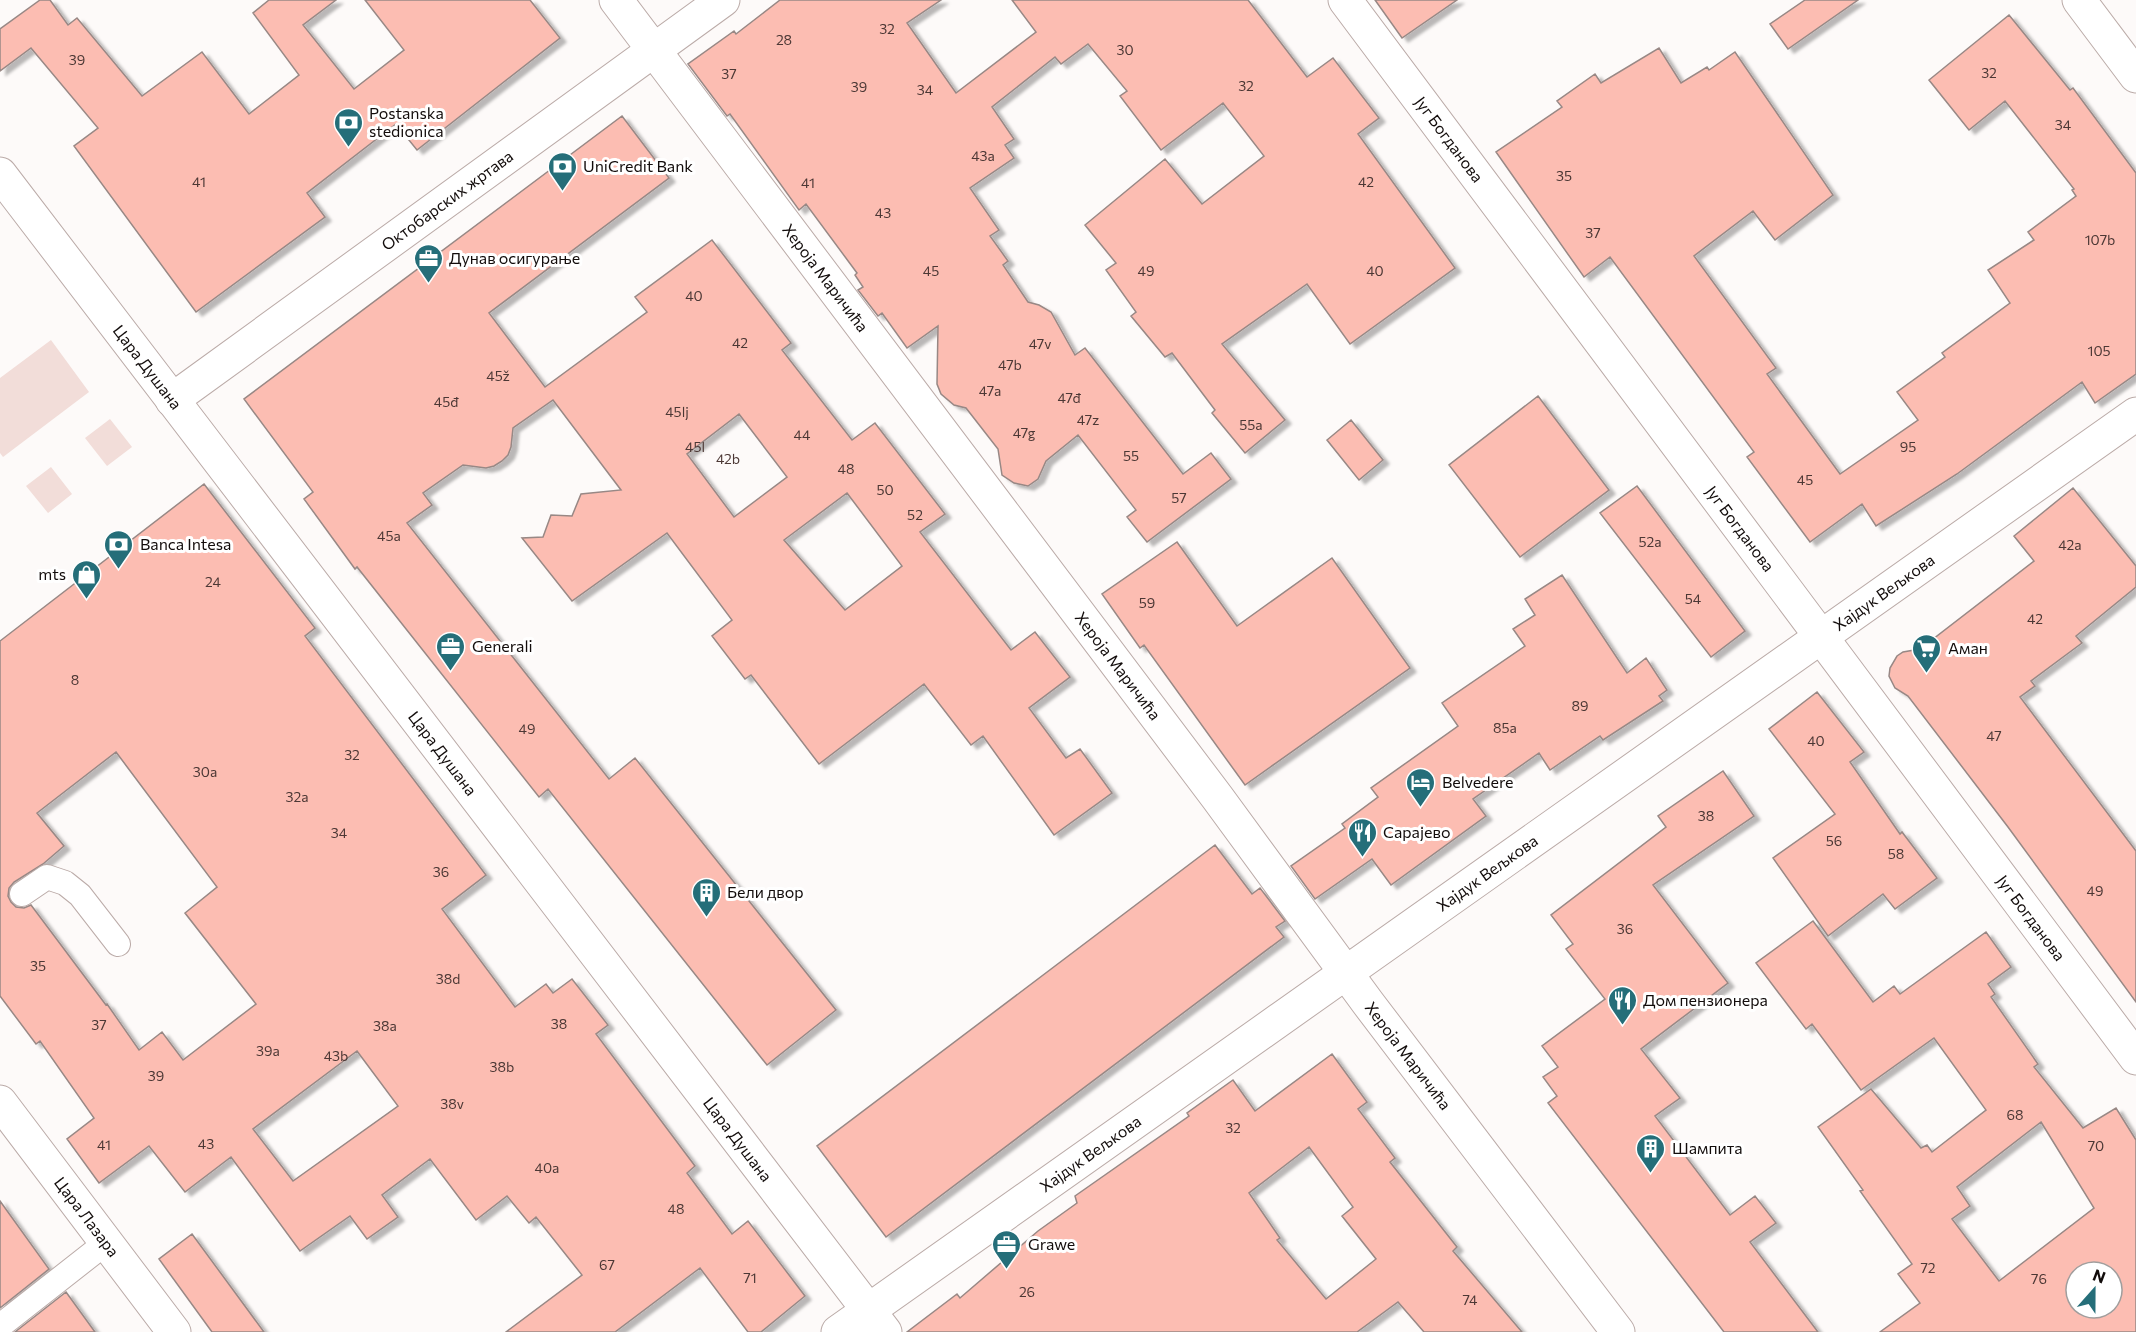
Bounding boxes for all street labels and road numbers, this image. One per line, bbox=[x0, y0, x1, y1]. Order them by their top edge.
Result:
street label: Југ Богданова bbox=[1411, 92, 1488, 186]
street label: Октобарских жртава bbox=[377, 146, 516, 254]
street label: Хероја Маричића bbox=[779, 220, 873, 335]
street label: Цара Душана bbox=[110, 321, 186, 413]
street label: Југ Богданова bbox=[1702, 482, 1779, 575]
street label: Хајдук Вељкова bbox=[1829, 550, 1938, 634]
street label: Хероја Маричића bbox=[1072, 608, 1165, 723]
street label: Цара Душана bbox=[405, 707, 481, 799]
street label: Хајдук Вељкова bbox=[1433, 830, 1541, 915]
street label: Југ Богданова bbox=[1993, 871, 2070, 964]
street label: Хероја Маричића bbox=[1362, 998, 1456, 1113]
street label: Цара Душана bbox=[700, 1093, 776, 1185]
street label: Хајдук Вељкова bbox=[1036, 1111, 1144, 1195]
street label: Цара Лазара bbox=[51, 1173, 124, 1260]

